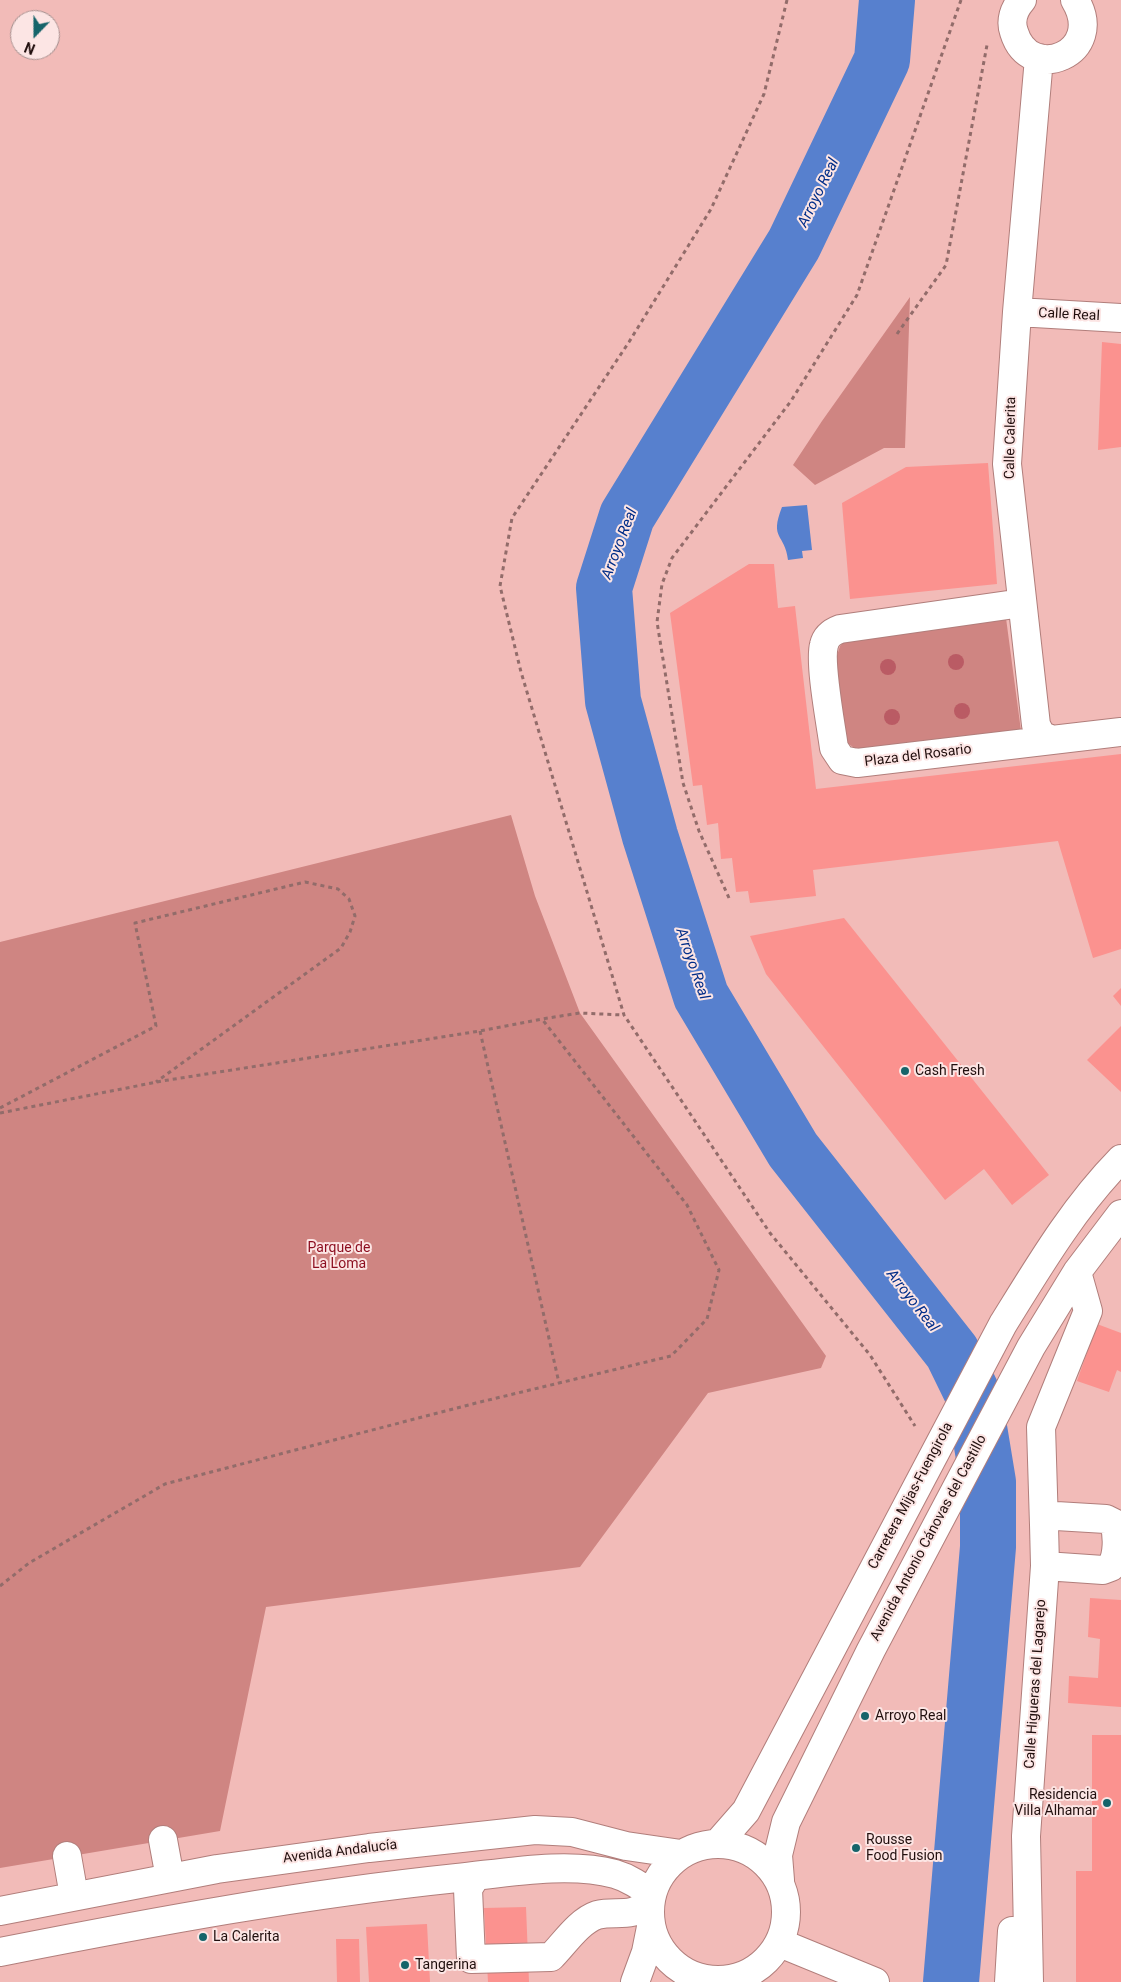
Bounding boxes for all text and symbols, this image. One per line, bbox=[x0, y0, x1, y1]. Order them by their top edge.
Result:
north arrow bbox=[10, 10, 60, 60]
text: N bbox=[22, 39, 37, 57]
water label: Arroyo Real bbox=[795, 156, 843, 230]
street label: Calle Real bbox=[1038, 305, 1100, 325]
street label: Calle Calerita bbox=[1002, 397, 1020, 479]
water label: Arroyo Real bbox=[598, 506, 642, 582]
street label: Plaza del Rosario bbox=[864, 741, 972, 771]
water label: Arroyo Real bbox=[671, 926, 713, 1002]
place label: Cash Fresh bbox=[915, 1063, 985, 1079]
marker: Cash Fresh bbox=[899, 1065, 911, 1077]
park label: Parque de La Loma bbox=[308, 1240, 370, 1272]
water label: Arroyo Real bbox=[882, 1266, 942, 1336]
street label: Carretera Mijas-Fuengirola bbox=[865, 1420, 957, 1572]
street label: Avenida Antonio Cánovas del Castillo bbox=[867, 1432, 991, 1644]
street label: Calle Higueras del Lagarejo bbox=[1022, 1599, 1050, 1769]
place label: Arroyo Real bbox=[875, 1708, 946, 1724]
marker: Arroyo Real bbox=[859, 1710, 871, 1722]
place label: Residencia Villa Alhamar bbox=[1014, 1787, 1097, 1820]
marker: Residencia Villa Alhamar bbox=[1101, 1797, 1113, 1809]
place label: Rousse Food Fusion bbox=[866, 1832, 943, 1864]
street label: Avenida Andalucía bbox=[282, 1837, 398, 1867]
marker: Rousse Food Fusion bbox=[850, 1842, 862, 1854]
place label: La Calerita bbox=[213, 1929, 280, 1945]
marker: La Calerita bbox=[197, 1931, 209, 1943]
place label: Tangerina bbox=[415, 1957, 477, 1973]
marker: Tangerina bbox=[399, 1959, 411, 1971]

